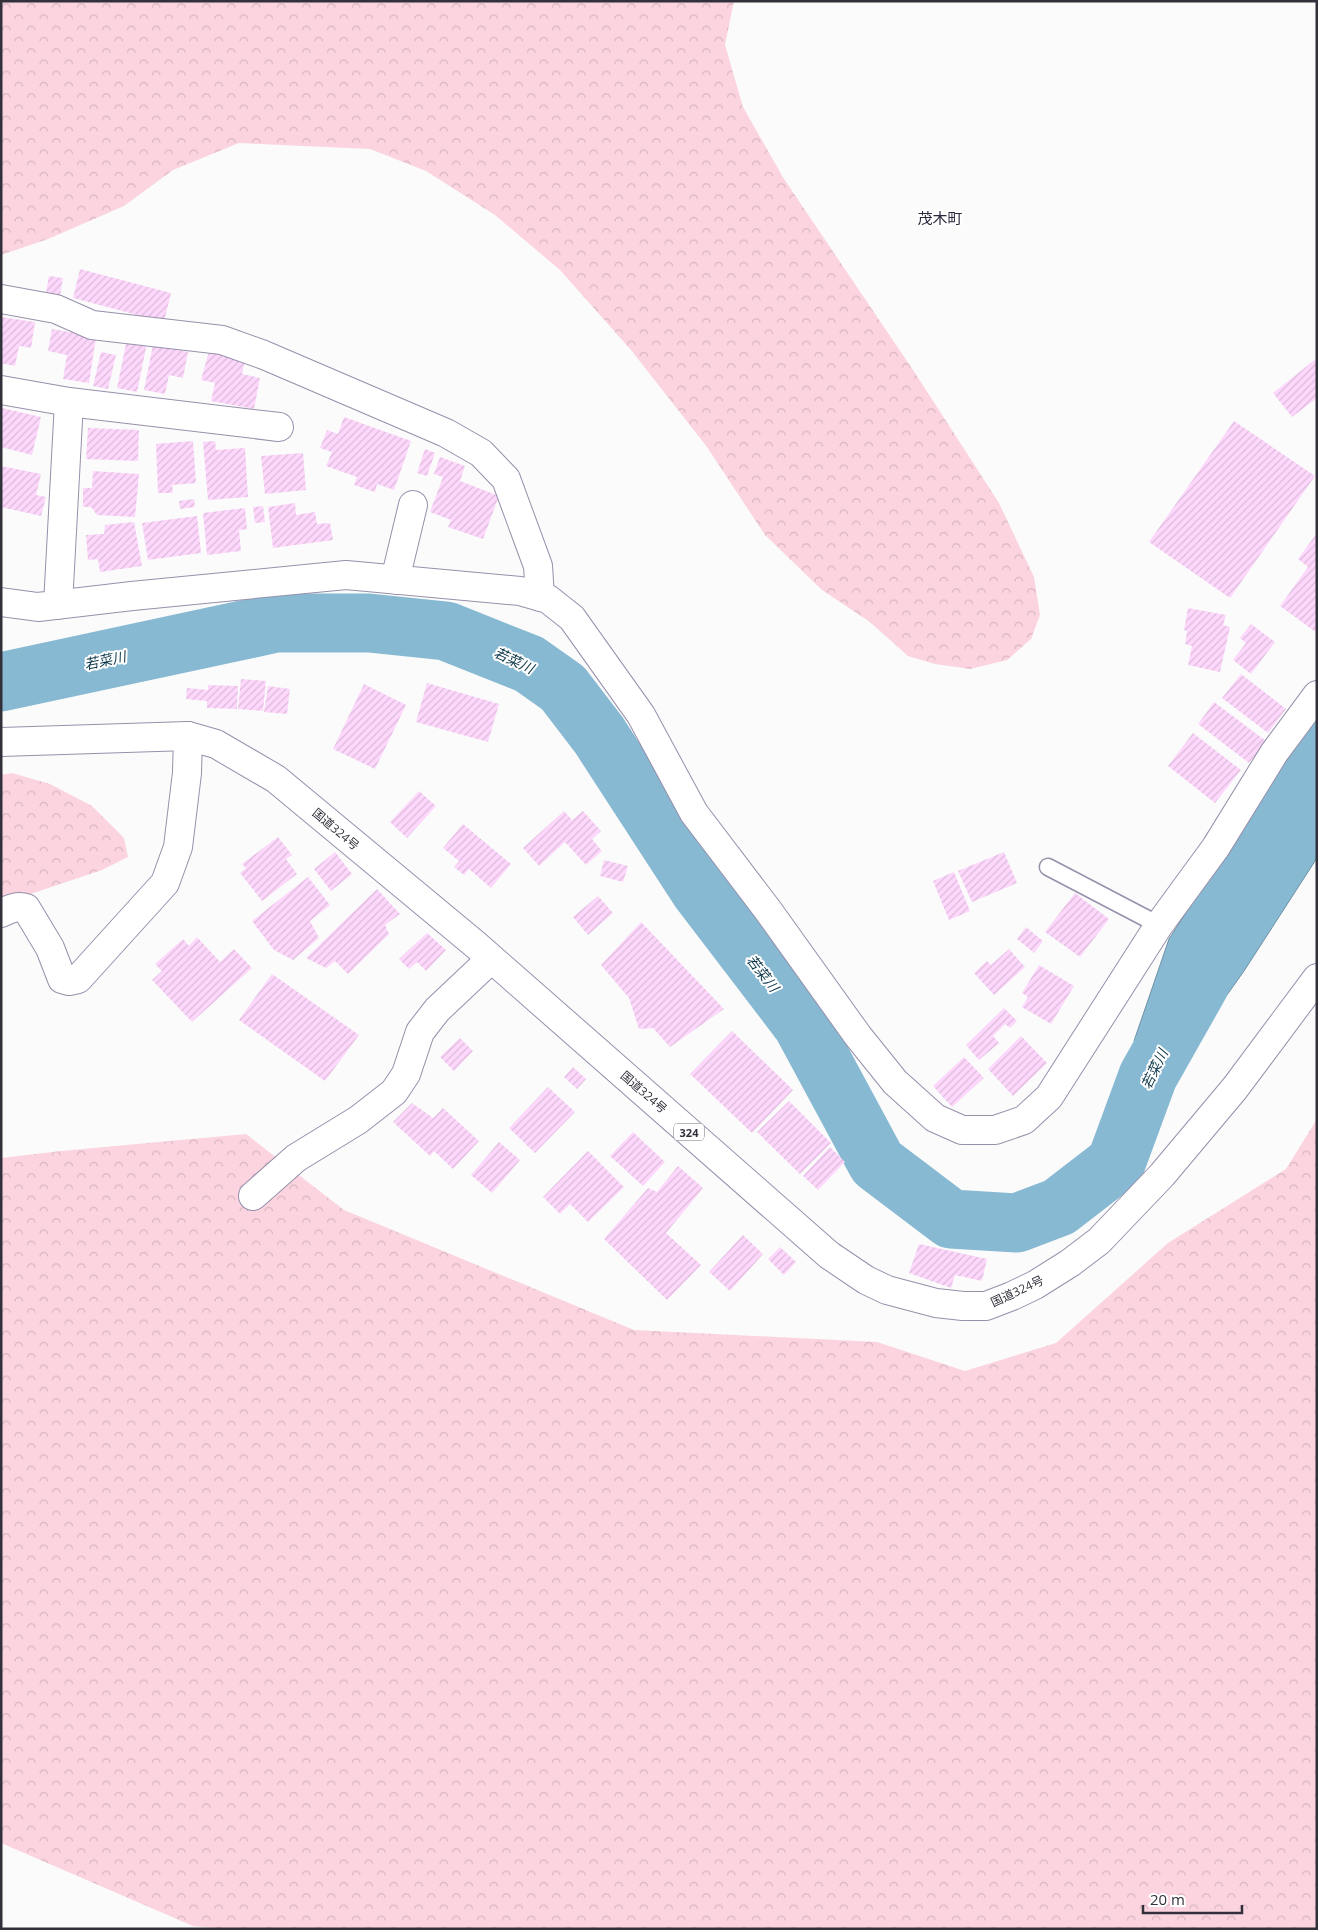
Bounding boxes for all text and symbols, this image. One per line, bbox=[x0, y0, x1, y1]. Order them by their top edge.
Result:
district label: 茂木町 bbox=[917, 208, 963, 228]
water label: 若菜川 bbox=[491, 643, 539, 678]
water label: 若菜川 bbox=[82, 646, 129, 674]
street label: 国道324号 bbox=[309, 804, 363, 854]
water label: 若菜川 bbox=[743, 951, 785, 997]
water label: 若菜川 bbox=[1136, 1044, 1173, 1092]
street label: 国道324号 bbox=[617, 1067, 671, 1117]
road number: 324 bbox=[674, 1124, 704, 1140]
street label: 国道324号 bbox=[988, 1271, 1046, 1311]
scale bar bbox=[1143, 1882, 1242, 1914]
text: 20 m bbox=[1150, 1889, 1185, 1909]

